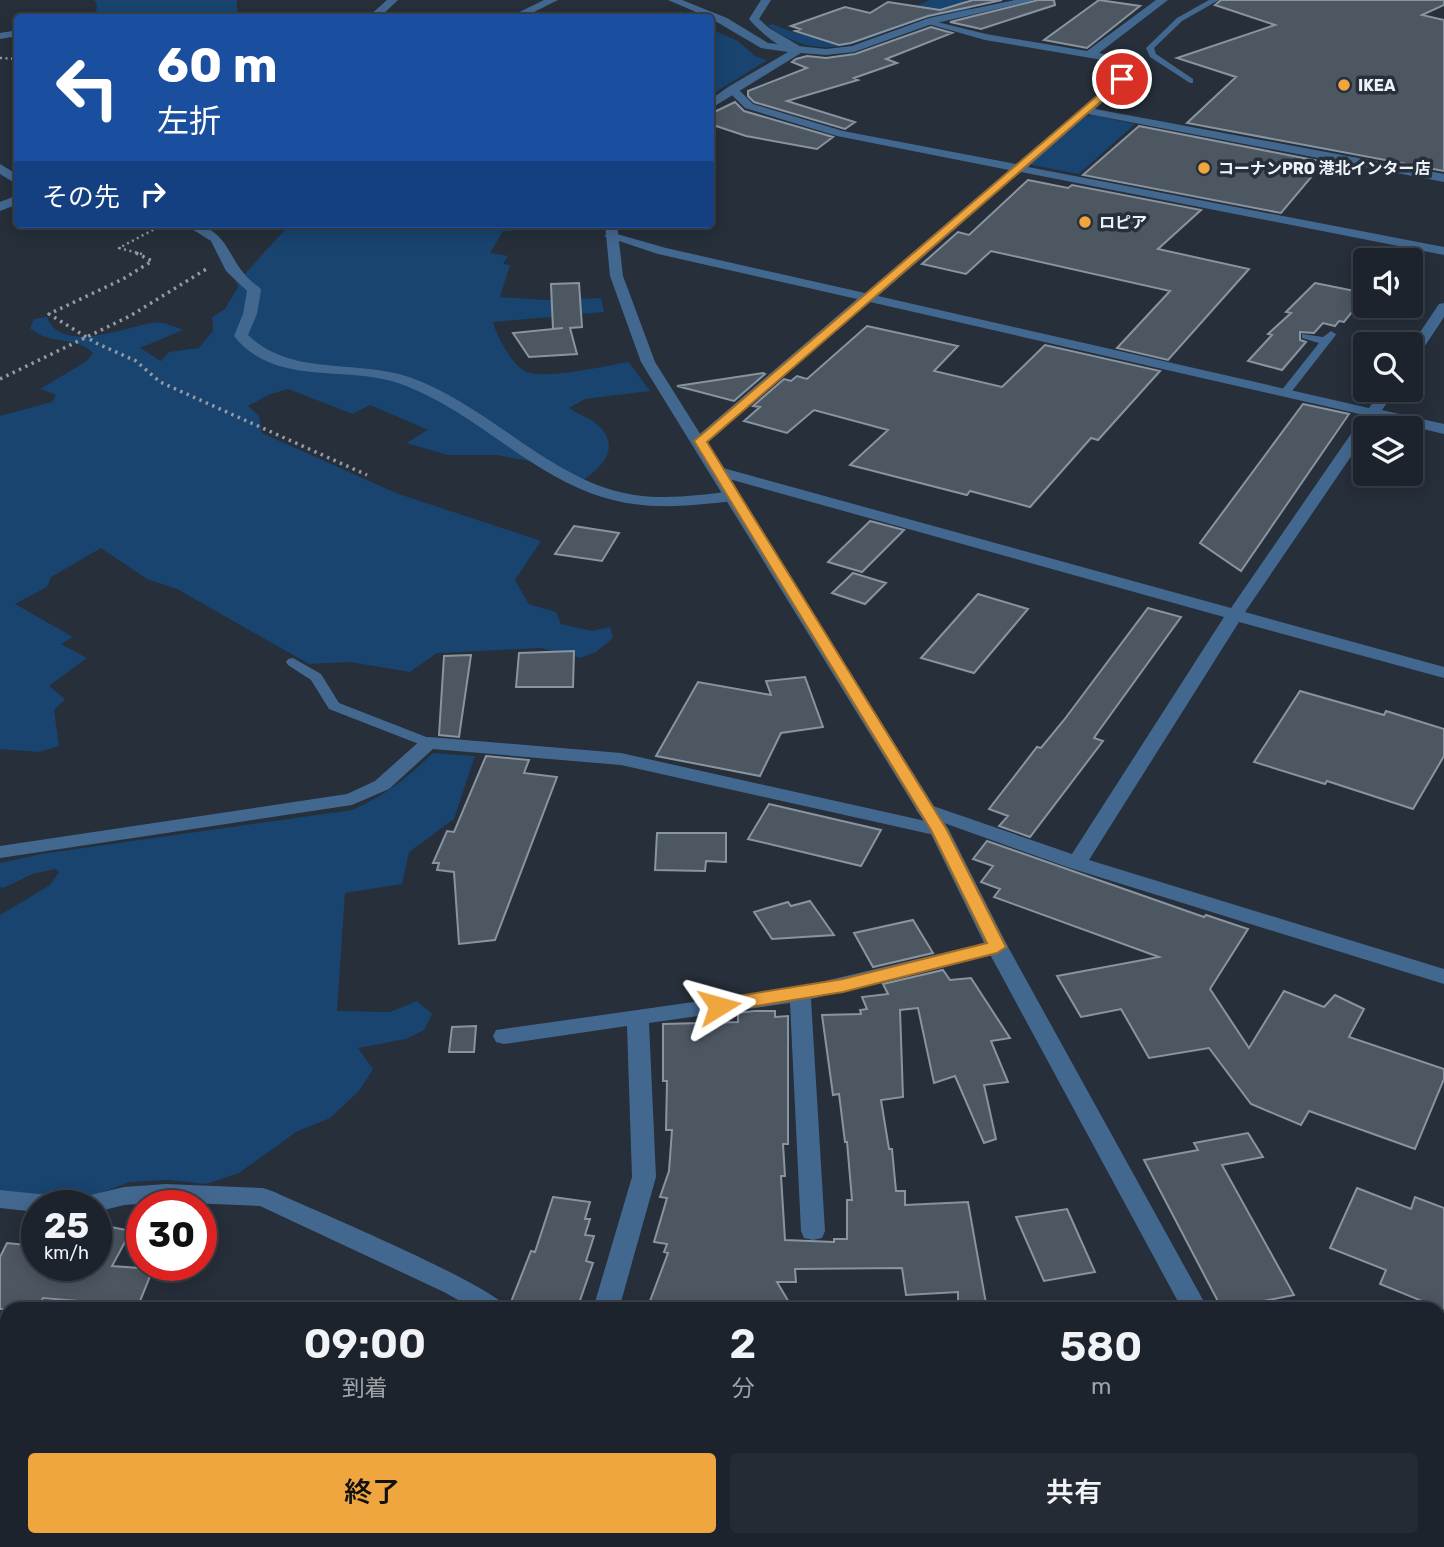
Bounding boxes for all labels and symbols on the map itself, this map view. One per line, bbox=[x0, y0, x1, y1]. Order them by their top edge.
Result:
pin bbox=[1092, 49, 1152, 109]
place label: IKEA bbox=[1358, 76, 1396, 95]
marker: IKEA bbox=[1336, 77, 1352, 93]
place label: コーナンPRO 港北インター店 bbox=[1218, 159, 1431, 178]
marker: コーナンPRO 港北インター店 bbox=[1196, 160, 1212, 176]
place label: ロピア bbox=[1099, 213, 1147, 232]
marker: ロピア bbox=[1077, 214, 1093, 230]
position arrow bbox=[682, 969, 756, 1043]
speed limit sign: 30 bbox=[126, 1190, 217, 1281]

